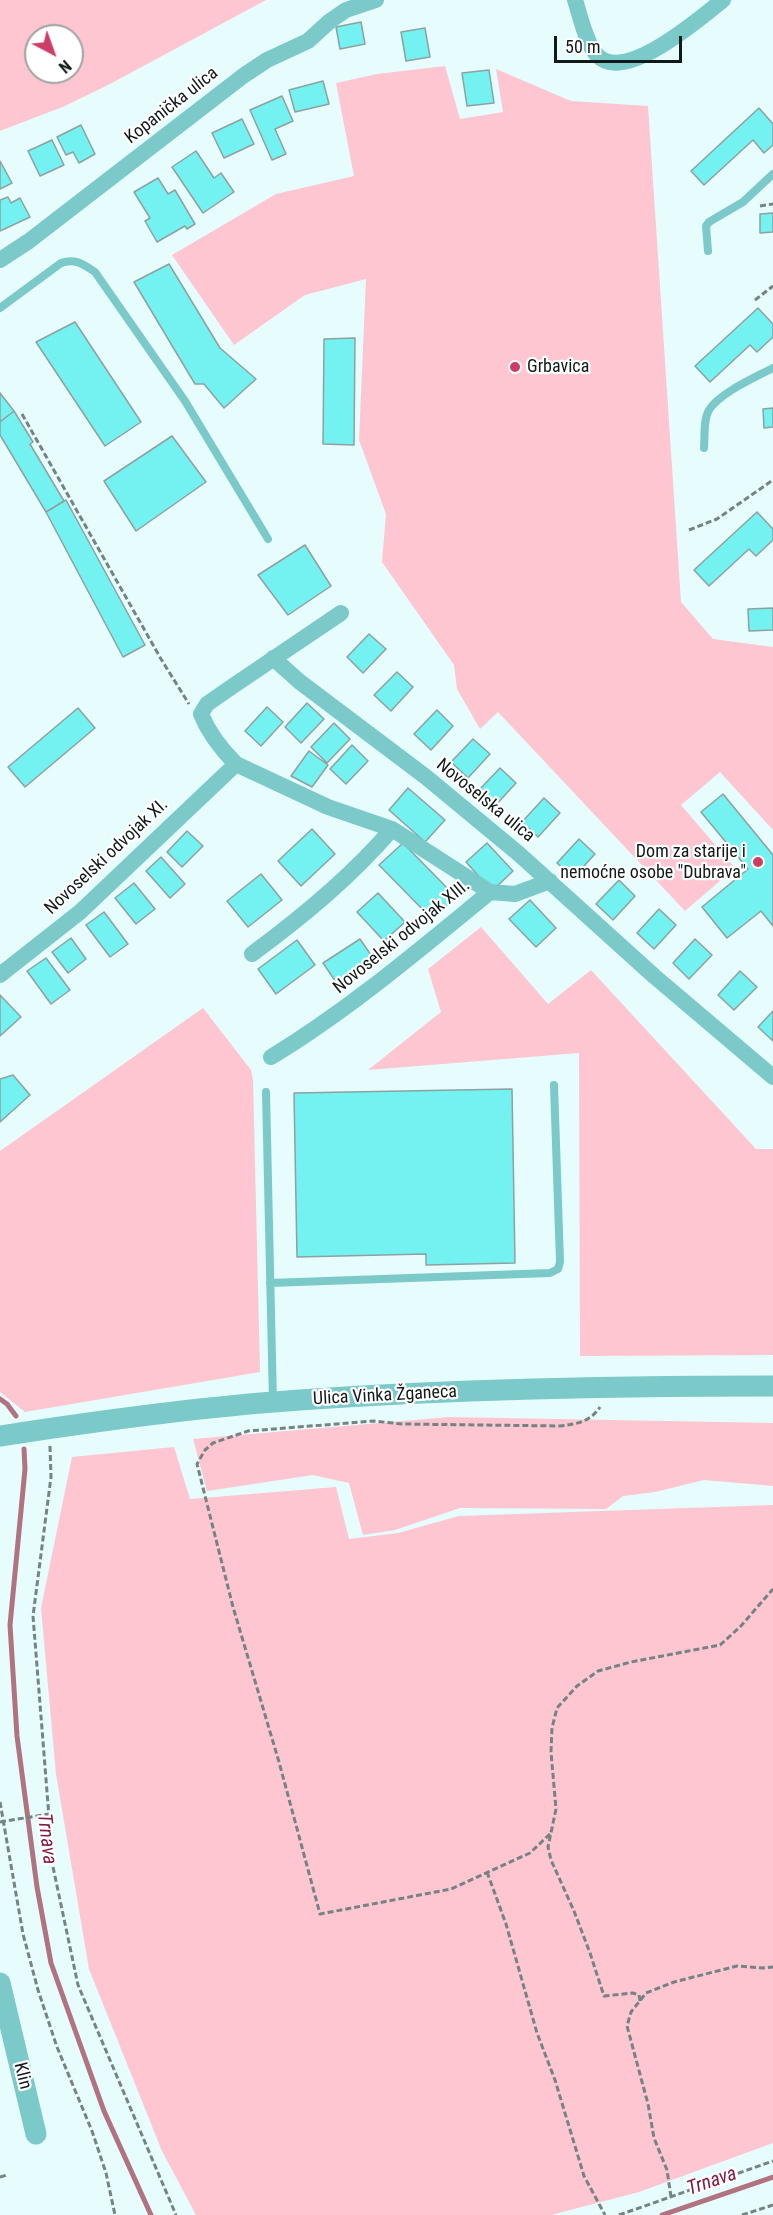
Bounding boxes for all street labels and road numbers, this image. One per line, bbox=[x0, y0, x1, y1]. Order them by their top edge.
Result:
street label: Kopanička ulica bbox=[121, 63, 223, 149]
street label: Novoselska ulica bbox=[431, 755, 539, 847]
street label: Novoselski odvojak XI. bbox=[41, 794, 173, 920]
street label: Novoselski odvojak XIII. bbox=[329, 875, 475, 999]
street label: Ulica Vinka Žganeca bbox=[313, 1381, 457, 1411]
street label: Klin bbox=[8, 2060, 36, 2092]

